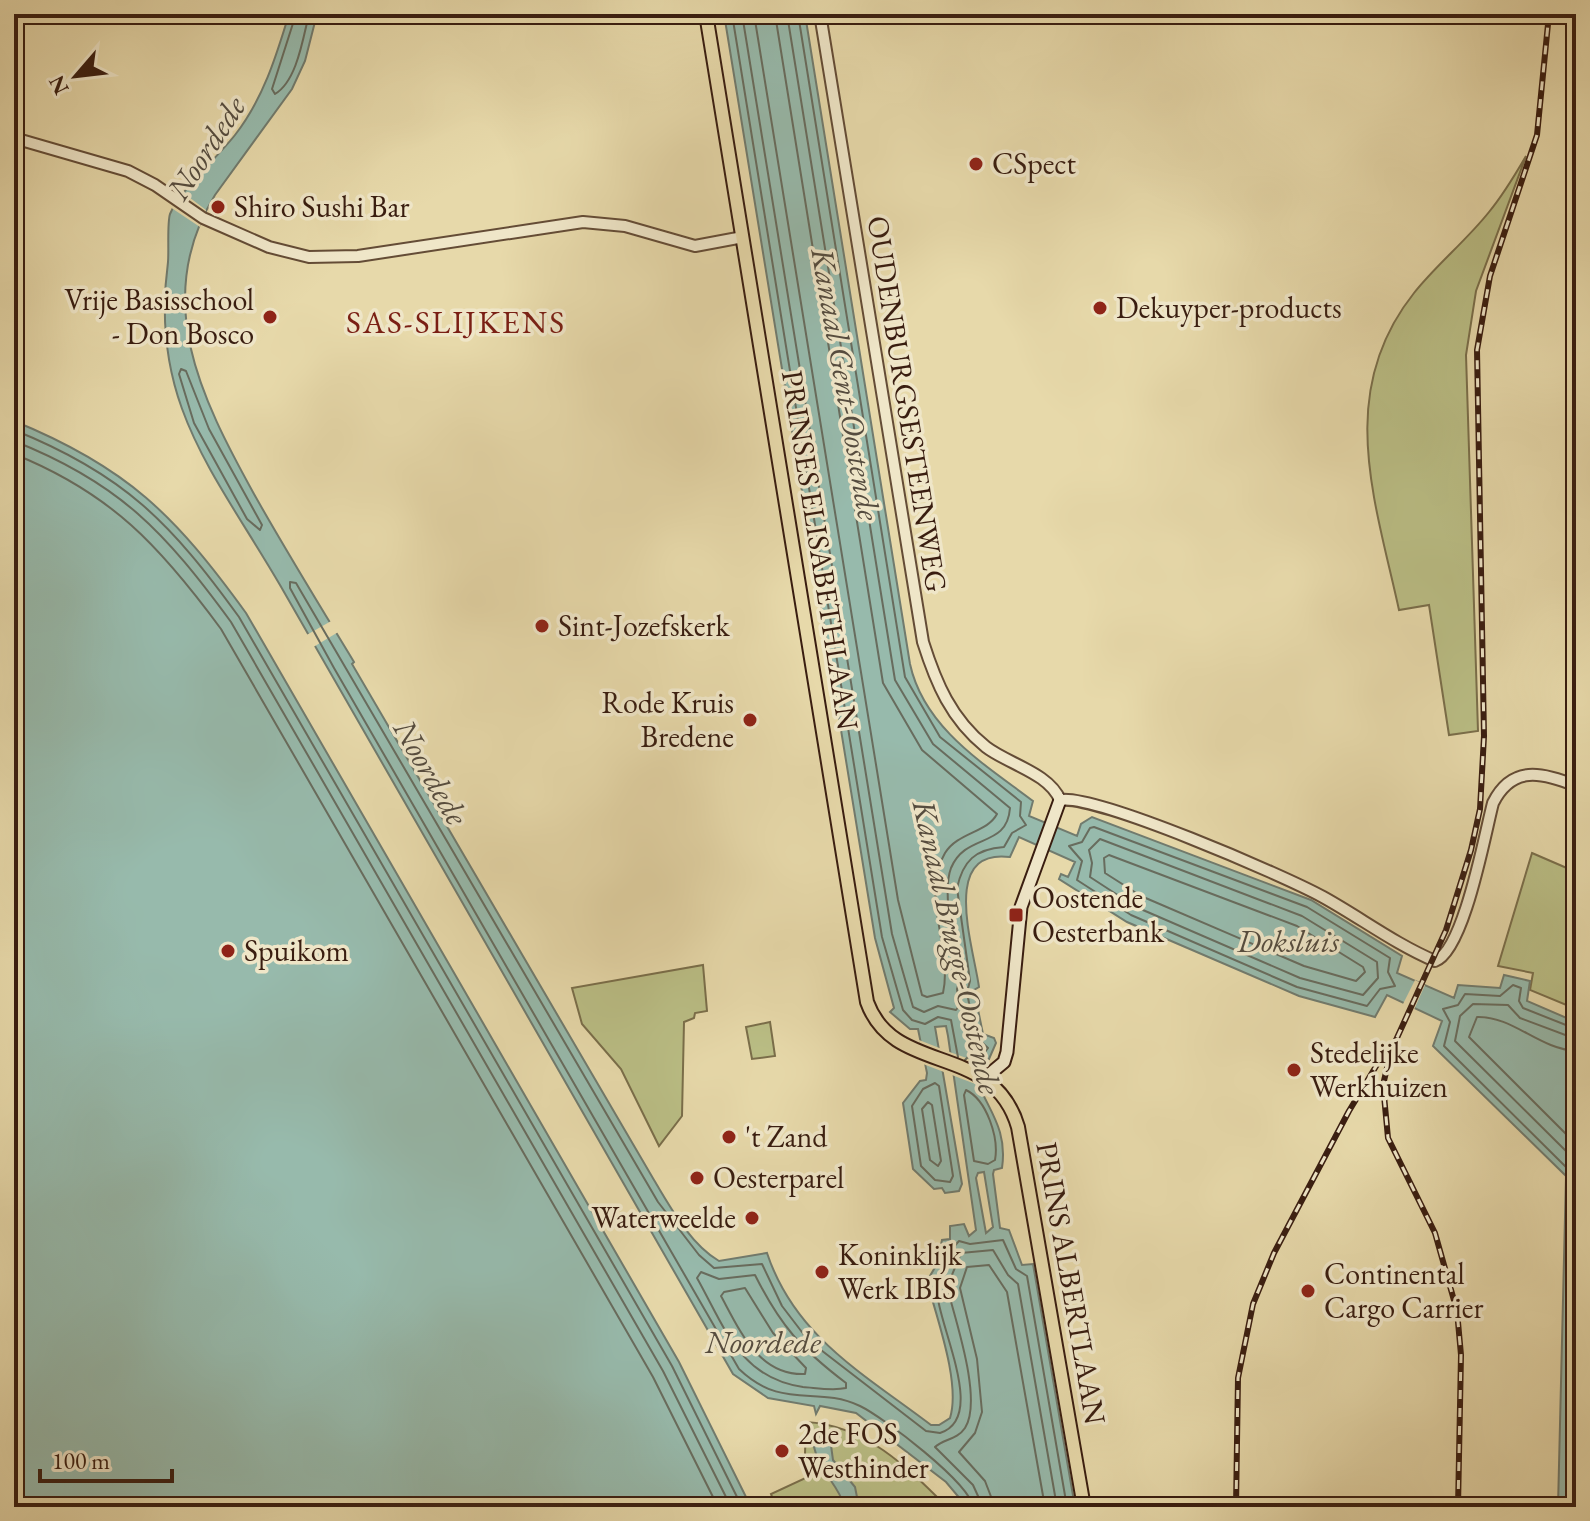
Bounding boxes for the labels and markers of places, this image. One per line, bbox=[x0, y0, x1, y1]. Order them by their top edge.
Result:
place label: CSpect bbox=[992, 144, 1076, 183]
marker: CSpect bbox=[967, 155, 985, 173]
place label: Shiro Sushi Bar bbox=[234, 187, 409, 226]
marker: Shiro Sushi Bar bbox=[209, 198, 227, 216]
place label: Vrije Basisschool - Don Bosco bbox=[65, 280, 254, 353]
place label: Dekuyper-products bbox=[1116, 288, 1342, 327]
marker: Dekuyper-products bbox=[1091, 299, 1109, 317]
marker: Vrije Basisschool - Don Bosco bbox=[261, 308, 279, 326]
place label: Sint-Jozefskerk bbox=[558, 606, 730, 645]
marker: Sint-Jozefskerk bbox=[533, 617, 551, 635]
place label: Rode Kruis Bredene bbox=[602, 683, 734, 756]
marker: Rode Kruis Bredene bbox=[741, 711, 759, 729]
place label: Oostende Oesterbank bbox=[1032, 878, 1165, 951]
marker: Oostende Oesterbank bbox=[1007, 906, 1025, 924]
place label: Spuikom bbox=[244, 931, 349, 970]
marker: Spuikom bbox=[219, 942, 237, 960]
place label: Stedelijke Werkhuizen bbox=[1310, 1033, 1448, 1106]
marker: Stedelijke Werkhuizen bbox=[1285, 1061, 1303, 1079]
place label: 't Zand bbox=[745, 1117, 828, 1156]
marker: 't Zand bbox=[720, 1128, 738, 1146]
place label: Oesterparel bbox=[713, 1158, 844, 1197]
marker: Oesterparel bbox=[688, 1169, 706, 1187]
place label: Waterweelde bbox=[591, 1198, 736, 1237]
marker: Waterweelde bbox=[743, 1209, 761, 1227]
place label: Koninklijk Werk IBIS bbox=[838, 1235, 963, 1308]
place label: Continental Cargo Carrier bbox=[1324, 1254, 1484, 1327]
marker: Koninklijk Werk IBIS bbox=[813, 1263, 831, 1281]
marker: Continental Cargo Carrier bbox=[1299, 1282, 1317, 1300]
place label: 2de FOS Westhinder bbox=[798, 1414, 929, 1487]
marker: 2de FOS Westhinder bbox=[773, 1442, 791, 1460]

